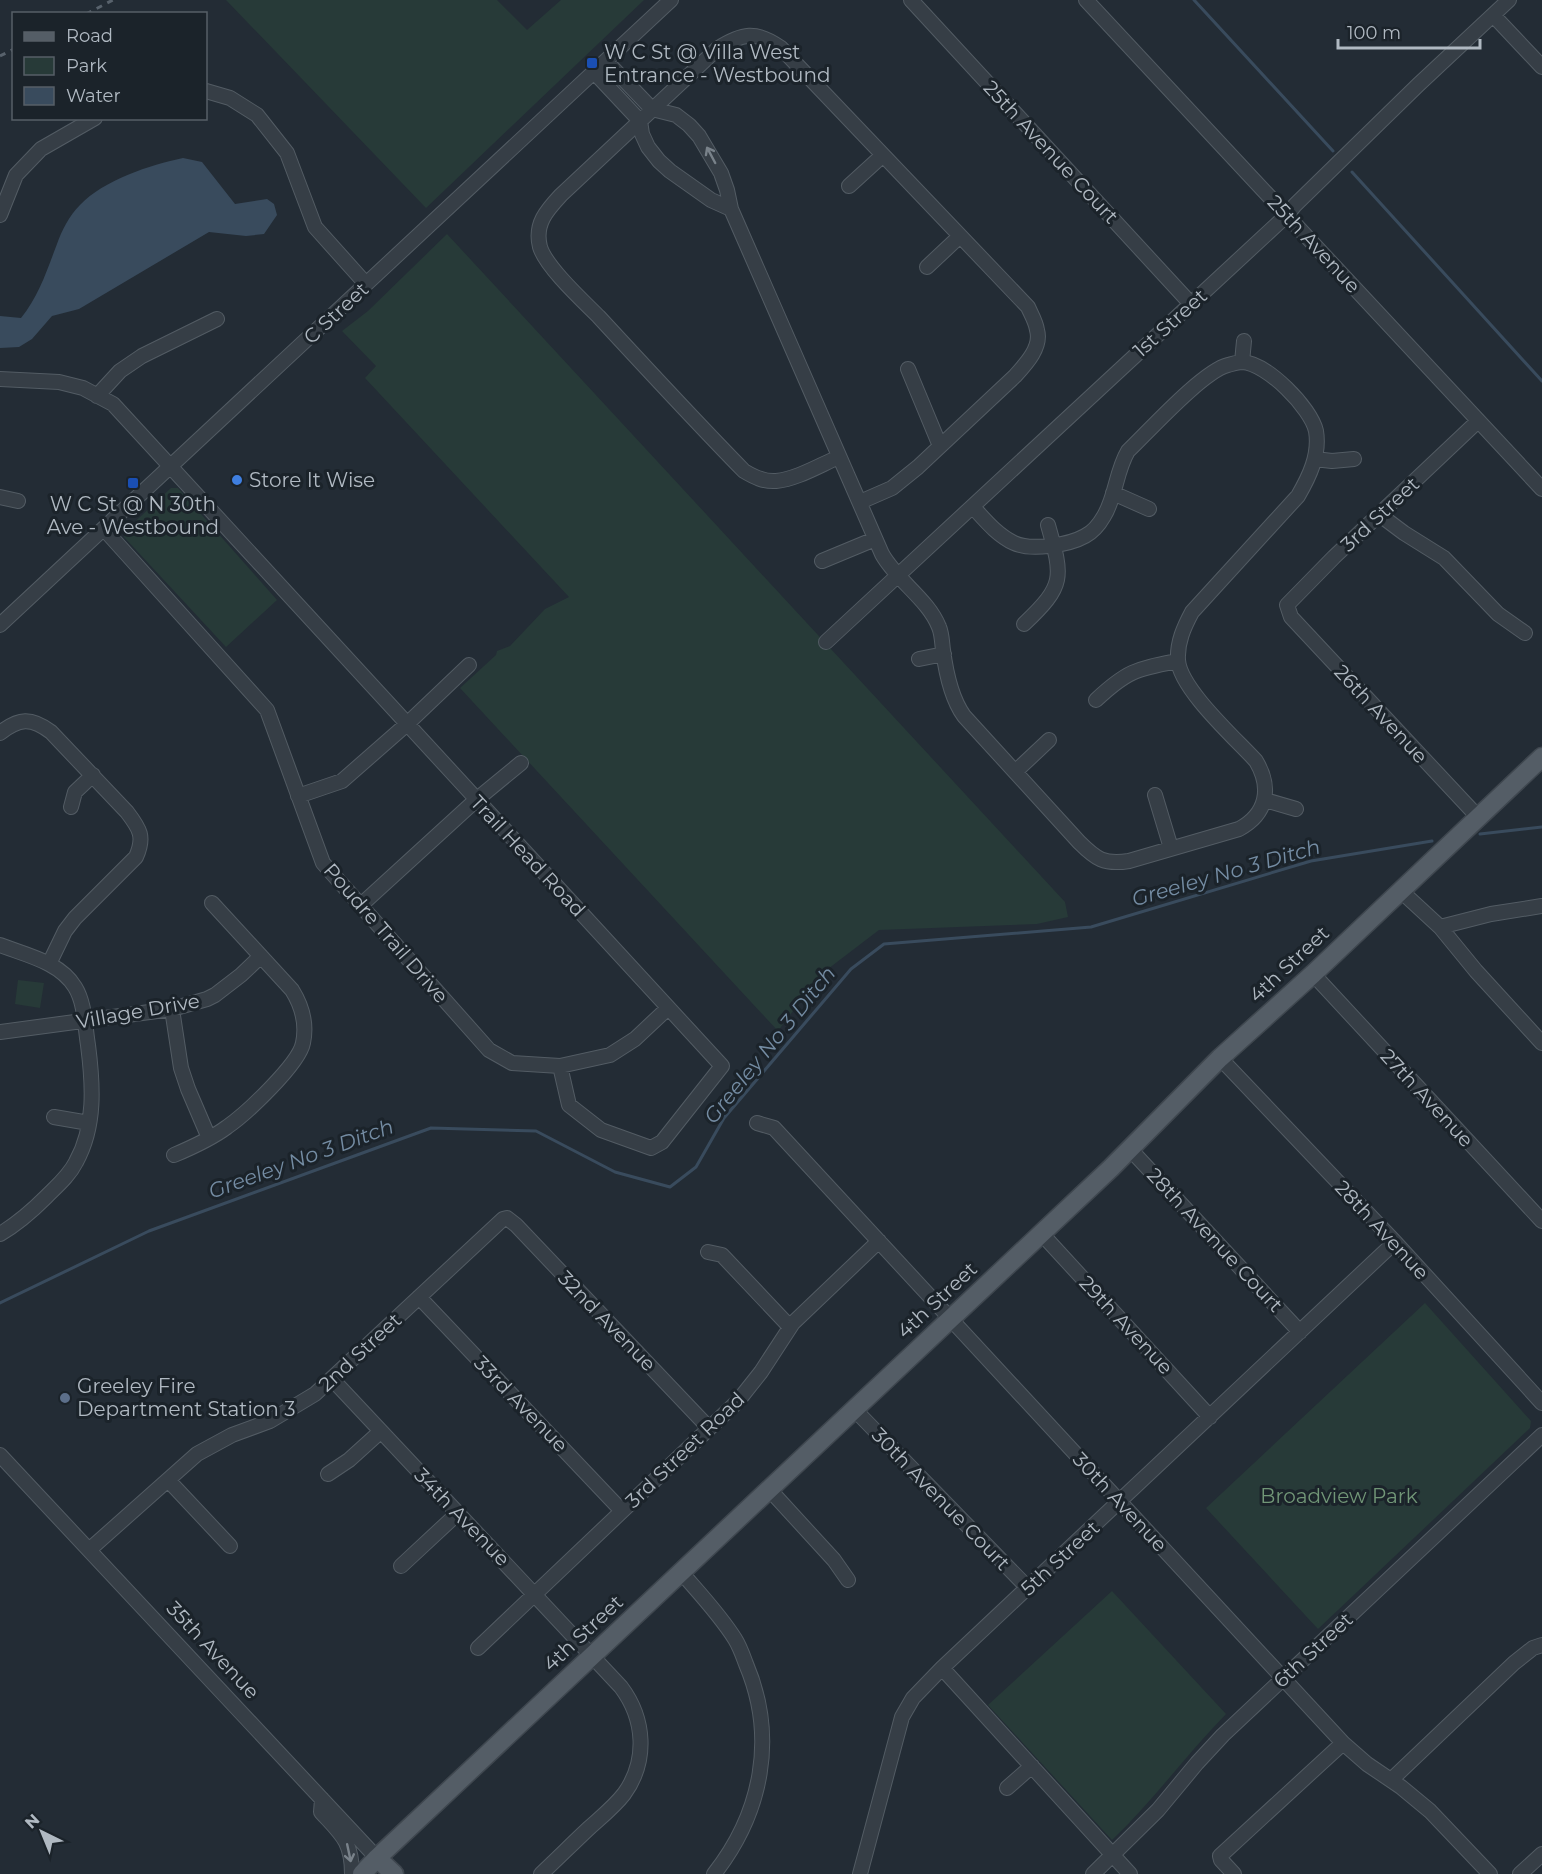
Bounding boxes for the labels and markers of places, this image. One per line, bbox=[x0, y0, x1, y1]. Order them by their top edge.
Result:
place label: W C St @ Villa West Entrance - Westbound bbox=[604, 40, 831, 87]
marker: W C St @ Villa West Entrance - Westbound bbox=[585, 56, 599, 70]
place label: Store It Wise bbox=[249, 468, 375, 492]
marker: Store It Wise bbox=[230, 473, 244, 487]
marker: W C St @ N 30th Ave - Westbound bbox=[126, 476, 140, 490]
place label: W C St @ N 30th Ave - Westbound bbox=[47, 492, 219, 539]
place label: Greeley Fire Department Station 3 bbox=[77, 1374, 295, 1421]
marker: Greeley Fire Department Station 3 bbox=[58, 1391, 72, 1405]

